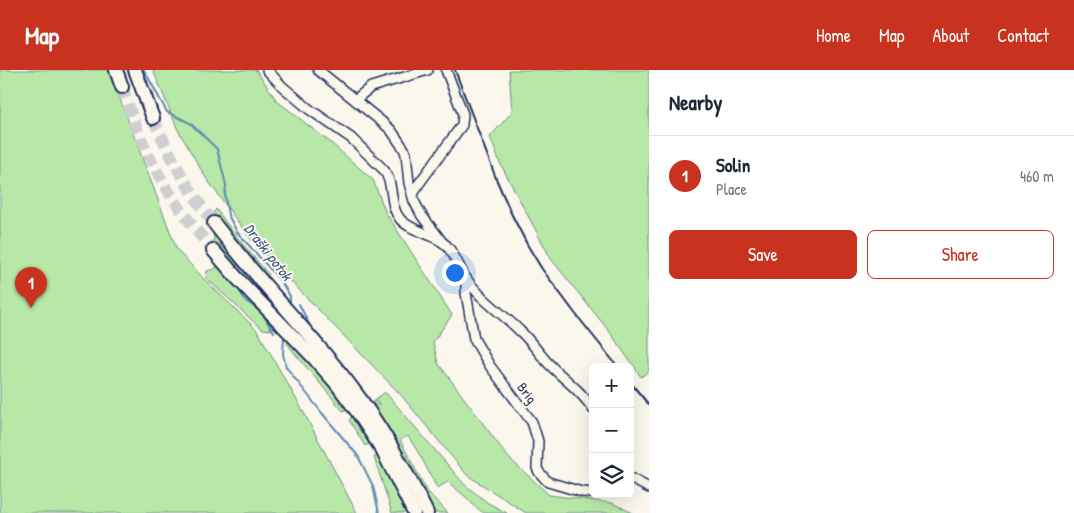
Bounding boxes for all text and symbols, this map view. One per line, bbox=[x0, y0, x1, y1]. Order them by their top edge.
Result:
text: Map bbox=[25, 19, 59, 51]
text: Home bbox=[816, 23, 851, 48]
text: Map bbox=[879, 23, 904, 48]
text: About bbox=[932, 23, 969, 48]
text: Contact bbox=[997, 23, 1049, 48]
text: Nearby bbox=[669, 88, 722, 117]
text: Solin bbox=[716, 152, 750, 178]
text: 1 bbox=[682, 165, 688, 187]
text: 460 m bbox=[1020, 165, 1054, 187]
text: Place bbox=[716, 178, 747, 200]
water label: Draški potok bbox=[239, 219, 299, 286]
button: Save bbox=[669, 230, 857, 279]
button: Share bbox=[867, 230, 1054, 279]
your location bbox=[442, 260, 468, 286]
pin: 1 bbox=[15, 267, 47, 308]
map controls bbox=[589, 363, 634, 498]
button: + bbox=[589, 363, 634, 408]
street label: Brig bbox=[512, 378, 542, 408]
button: − bbox=[589, 408, 634, 453]
button: layers bbox=[589, 453, 634, 498]

